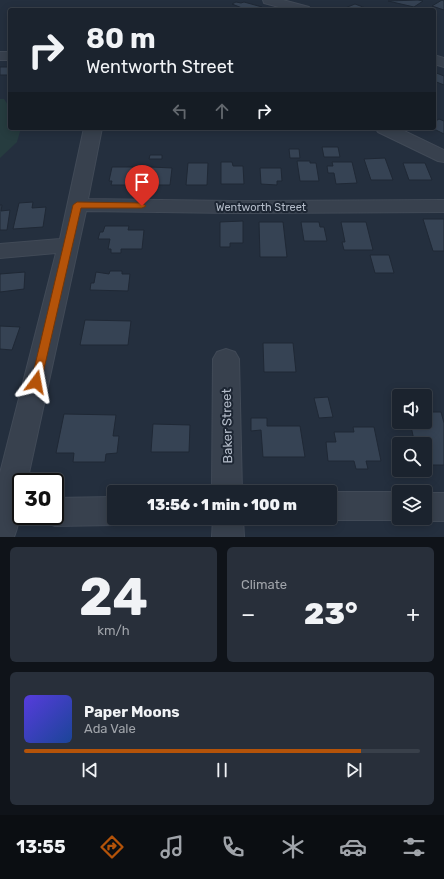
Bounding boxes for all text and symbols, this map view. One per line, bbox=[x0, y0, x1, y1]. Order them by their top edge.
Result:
text: 80 m bbox=[86, 22, 156, 55]
icon: right bbox=[20, 24, 72, 76]
text: Wentworth Street bbox=[86, 56, 234, 78]
icon: left bbox=[169, 100, 191, 122]
icon: ahead bbox=[211, 100, 233, 122]
icon: right bbox=[253, 100, 275, 122]
pin bbox=[125, 165, 159, 206]
icon: arrive bbox=[131, 171, 153, 193]
street label: Wentworth Street bbox=[216, 201, 307, 214]
position arrow bbox=[15, 361, 57, 403]
street label: Baker Street bbox=[219, 388, 235, 464]
map controls bbox=[392, 389, 432, 525]
button: sound bbox=[392, 389, 432, 429]
button: search bbox=[392, 437, 432, 477]
speed limit sign: 30 bbox=[12, 473, 64, 525]
button: layers bbox=[392, 485, 432, 525]
text: 13:56 · 1 min · 100 m bbox=[147, 496, 297, 514]
text: 24 bbox=[79, 566, 148, 628]
text: Climate bbox=[241, 577, 287, 592]
text: 23° bbox=[304, 596, 358, 632]
text: − bbox=[241, 601, 255, 628]
text: + bbox=[406, 601, 420, 628]
text: km/h bbox=[97, 623, 130, 638]
text: Paper Moons bbox=[84, 703, 180, 721]
text: Ada Vale bbox=[84, 721, 136, 736]
icon: previous bbox=[79, 759, 101, 781]
icon: pause bbox=[211, 759, 233, 781]
icon: next bbox=[343, 759, 365, 781]
icon: directions bbox=[98, 833, 126, 861]
icon: music bbox=[158, 833, 186, 861]
icon: phone bbox=[219, 833, 247, 861]
icon: climate bbox=[279, 833, 307, 861]
icon: car bbox=[339, 833, 367, 861]
icon: filters bbox=[400, 833, 428, 861]
text: 13:55 bbox=[16, 836, 66, 858]

